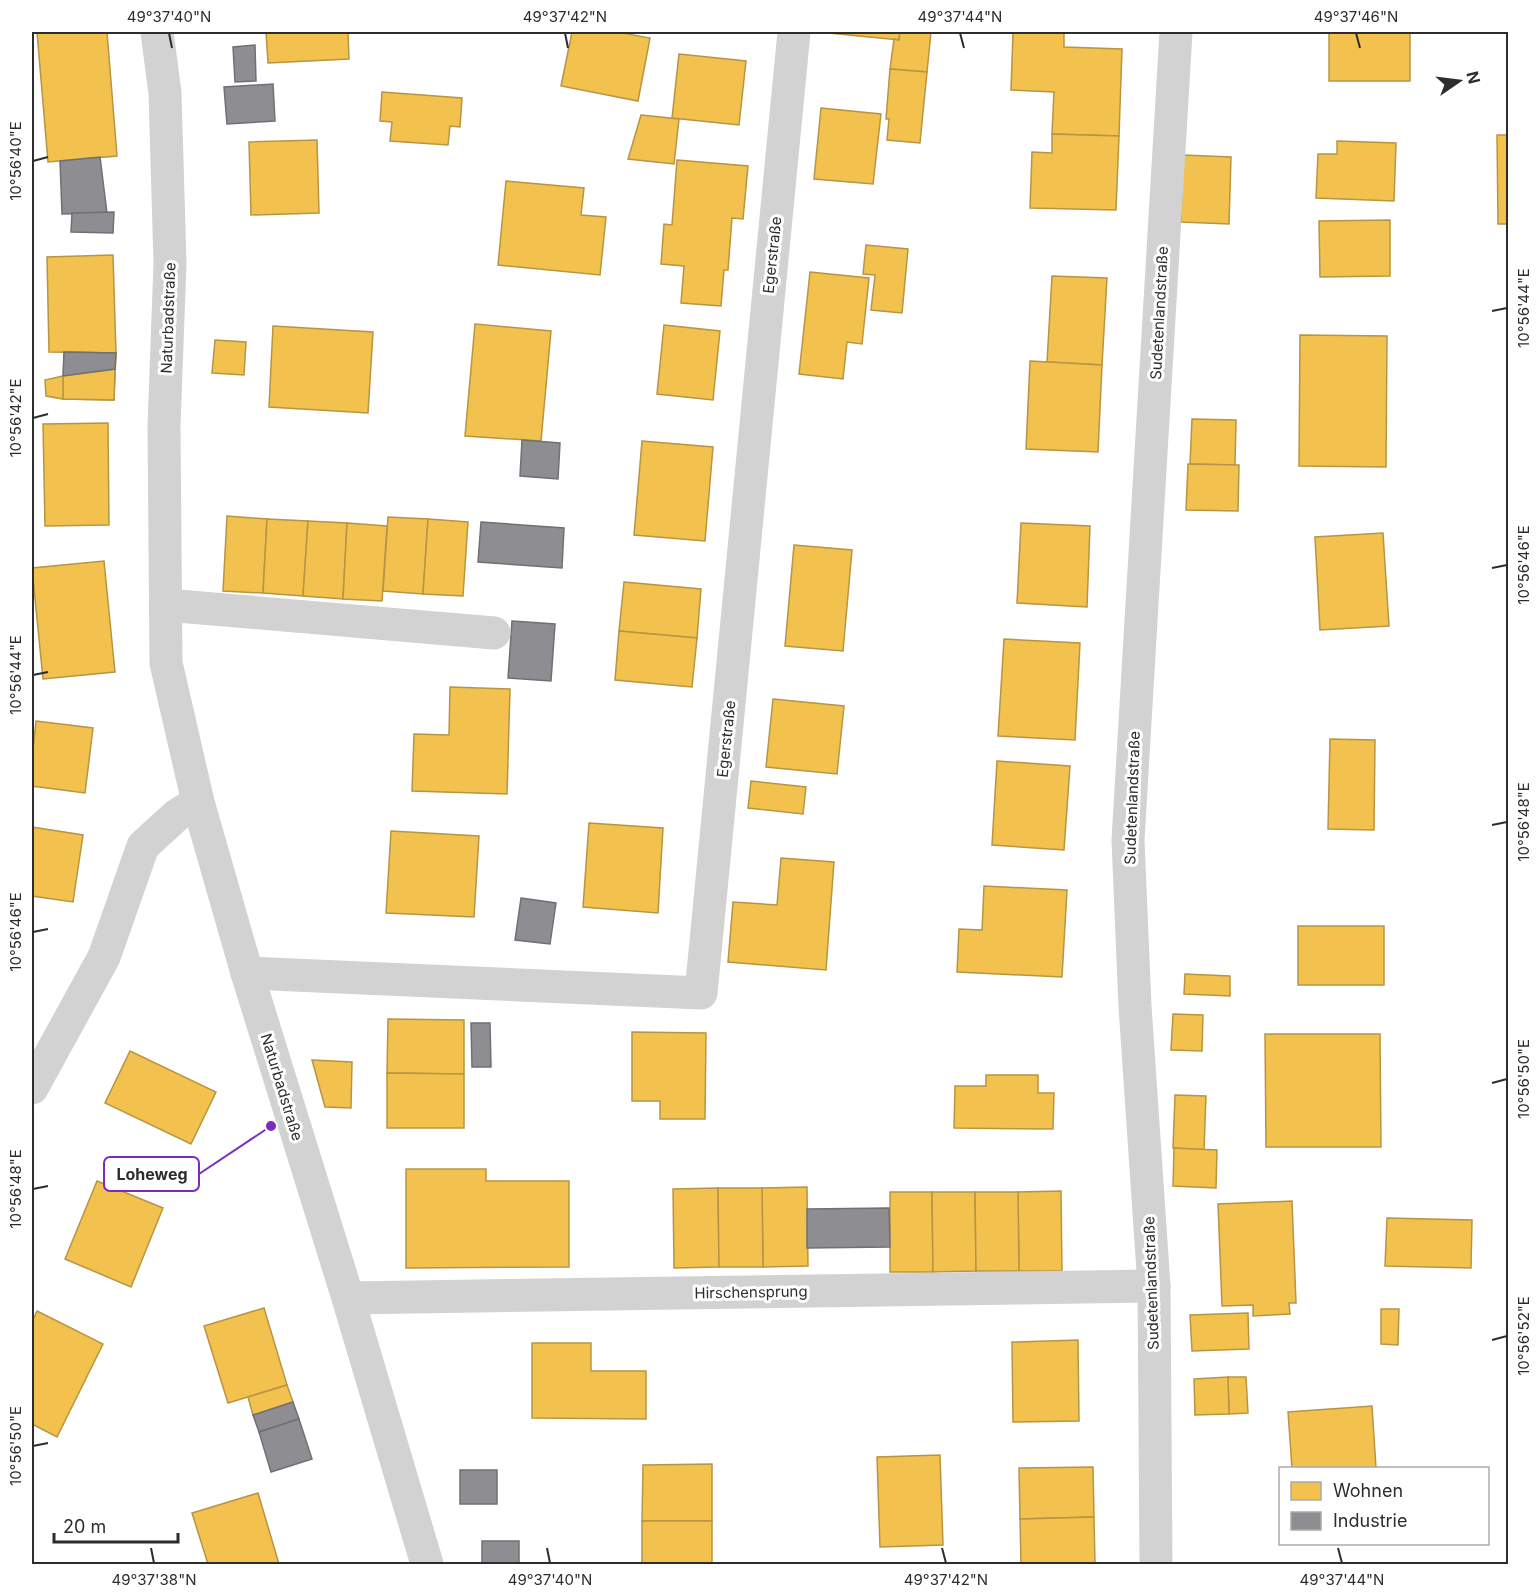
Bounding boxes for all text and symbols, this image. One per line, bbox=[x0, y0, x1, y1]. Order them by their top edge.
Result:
text: 49°37'40"N bbox=[127, 7, 211, 26]
text: 49°37'42"N bbox=[523, 7, 607, 26]
text: 49°37'44"N bbox=[918, 7, 1002, 26]
text: 49°37'46"N bbox=[1314, 7, 1398, 26]
north arrow bbox=[1429, 51, 1489, 111]
text: N bbox=[1462, 69, 1485, 86]
text: 10°56'40"E bbox=[6, 121, 25, 201]
street label: Egerstraße bbox=[759, 215, 785, 295]
street label: Sudetenlandstraße bbox=[1146, 246, 1172, 380]
street label: Naturbadstraße bbox=[157, 262, 179, 374]
text: 10°56'44"E bbox=[1514, 268, 1533, 348]
text: 10°56'42"E bbox=[6, 378, 25, 458]
text: 10°56'46"E bbox=[1514, 525, 1533, 605]
text: 10°56'44"E bbox=[6, 635, 25, 715]
street label: Egerstraße bbox=[713, 699, 739, 779]
street label: Sudetenlandstraße bbox=[1120, 731, 1144, 865]
text: 10°56'48"E bbox=[1514, 782, 1533, 862]
text: 10°56'46"E bbox=[6, 892, 25, 972]
street label: Naturbadstraße bbox=[257, 1031, 307, 1143]
text: 10°56'50"E bbox=[1514, 1039, 1533, 1119]
text: 10°56'48"E bbox=[6, 1149, 25, 1229]
callout: Loheweg bbox=[104, 1157, 199, 1191]
text: Loheweg bbox=[116, 1164, 188, 1184]
street label: Sudetenlandstraße bbox=[1139, 1216, 1163, 1350]
street label: Hirschensprung bbox=[694, 1282, 808, 1302]
text: 10°56'52"E bbox=[1514, 1296, 1533, 1376]
text: 10°56'50"E bbox=[6, 1406, 25, 1486]
legend bbox=[1279, 1467, 1489, 1545]
text: Wohnen bbox=[1333, 1480, 1403, 1501]
scale bar bbox=[54, 1506, 178, 1544]
text: Industrie bbox=[1333, 1510, 1407, 1531]
text: 20 m bbox=[63, 1516, 106, 1537]
text: 49°37'38"N bbox=[112, 1570, 196, 1589]
text: 49°37'40"N bbox=[508, 1570, 592, 1589]
text: 49°37'42"N bbox=[904, 1570, 988, 1589]
text: 49°37'44"N bbox=[1300, 1570, 1384, 1589]

